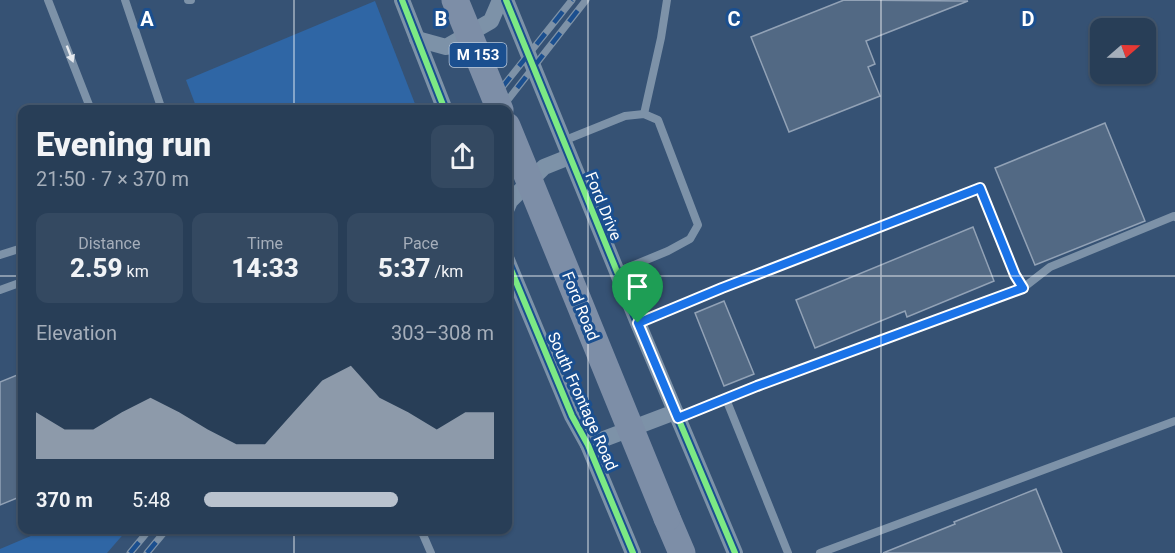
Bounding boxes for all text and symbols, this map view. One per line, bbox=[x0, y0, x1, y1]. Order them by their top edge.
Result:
text: A bbox=[140, 7, 154, 31]
text: B bbox=[435, 7, 447, 31]
text: C bbox=[727, 7, 741, 31]
text: D bbox=[1022, 7, 1035, 31]
north arrow bbox=[1090, 18, 1156, 84]
map controls bbox=[1090, 18, 1156, 84]
road number: M 153 bbox=[450, 43, 506, 67]
one-way arrow bbox=[65, 46, 75, 64]
text: Evening run bbox=[36, 125, 211, 164]
button: share bbox=[431, 125, 494, 188]
text: 21:50 · 7 × 370 m bbox=[36, 167, 189, 191]
street label: Ford Drive bbox=[581, 169, 626, 243]
text: Distance bbox=[78, 234, 140, 253]
text: Time bbox=[247, 234, 283, 253]
text: Pace bbox=[403, 234, 438, 253]
text: 2.59 bbox=[70, 253, 123, 283]
text: 14:33 bbox=[231, 253, 299, 283]
text: 5:37 bbox=[378, 253, 431, 283]
pin bbox=[612, 261, 663, 323]
text: km bbox=[123, 262, 149, 281]
text: /km bbox=[431, 262, 463, 281]
street label: Ford Road bbox=[558, 269, 603, 343]
icon: arrive bbox=[621, 270, 654, 303]
text: Elevation bbox=[36, 321, 117, 345]
text: 303–308 m bbox=[391, 321, 494, 345]
street label: South Frontage Road bbox=[543, 329, 622, 473]
text: 370 m bbox=[36, 488, 93, 512]
text: 5:48 bbox=[132, 488, 171, 512]

